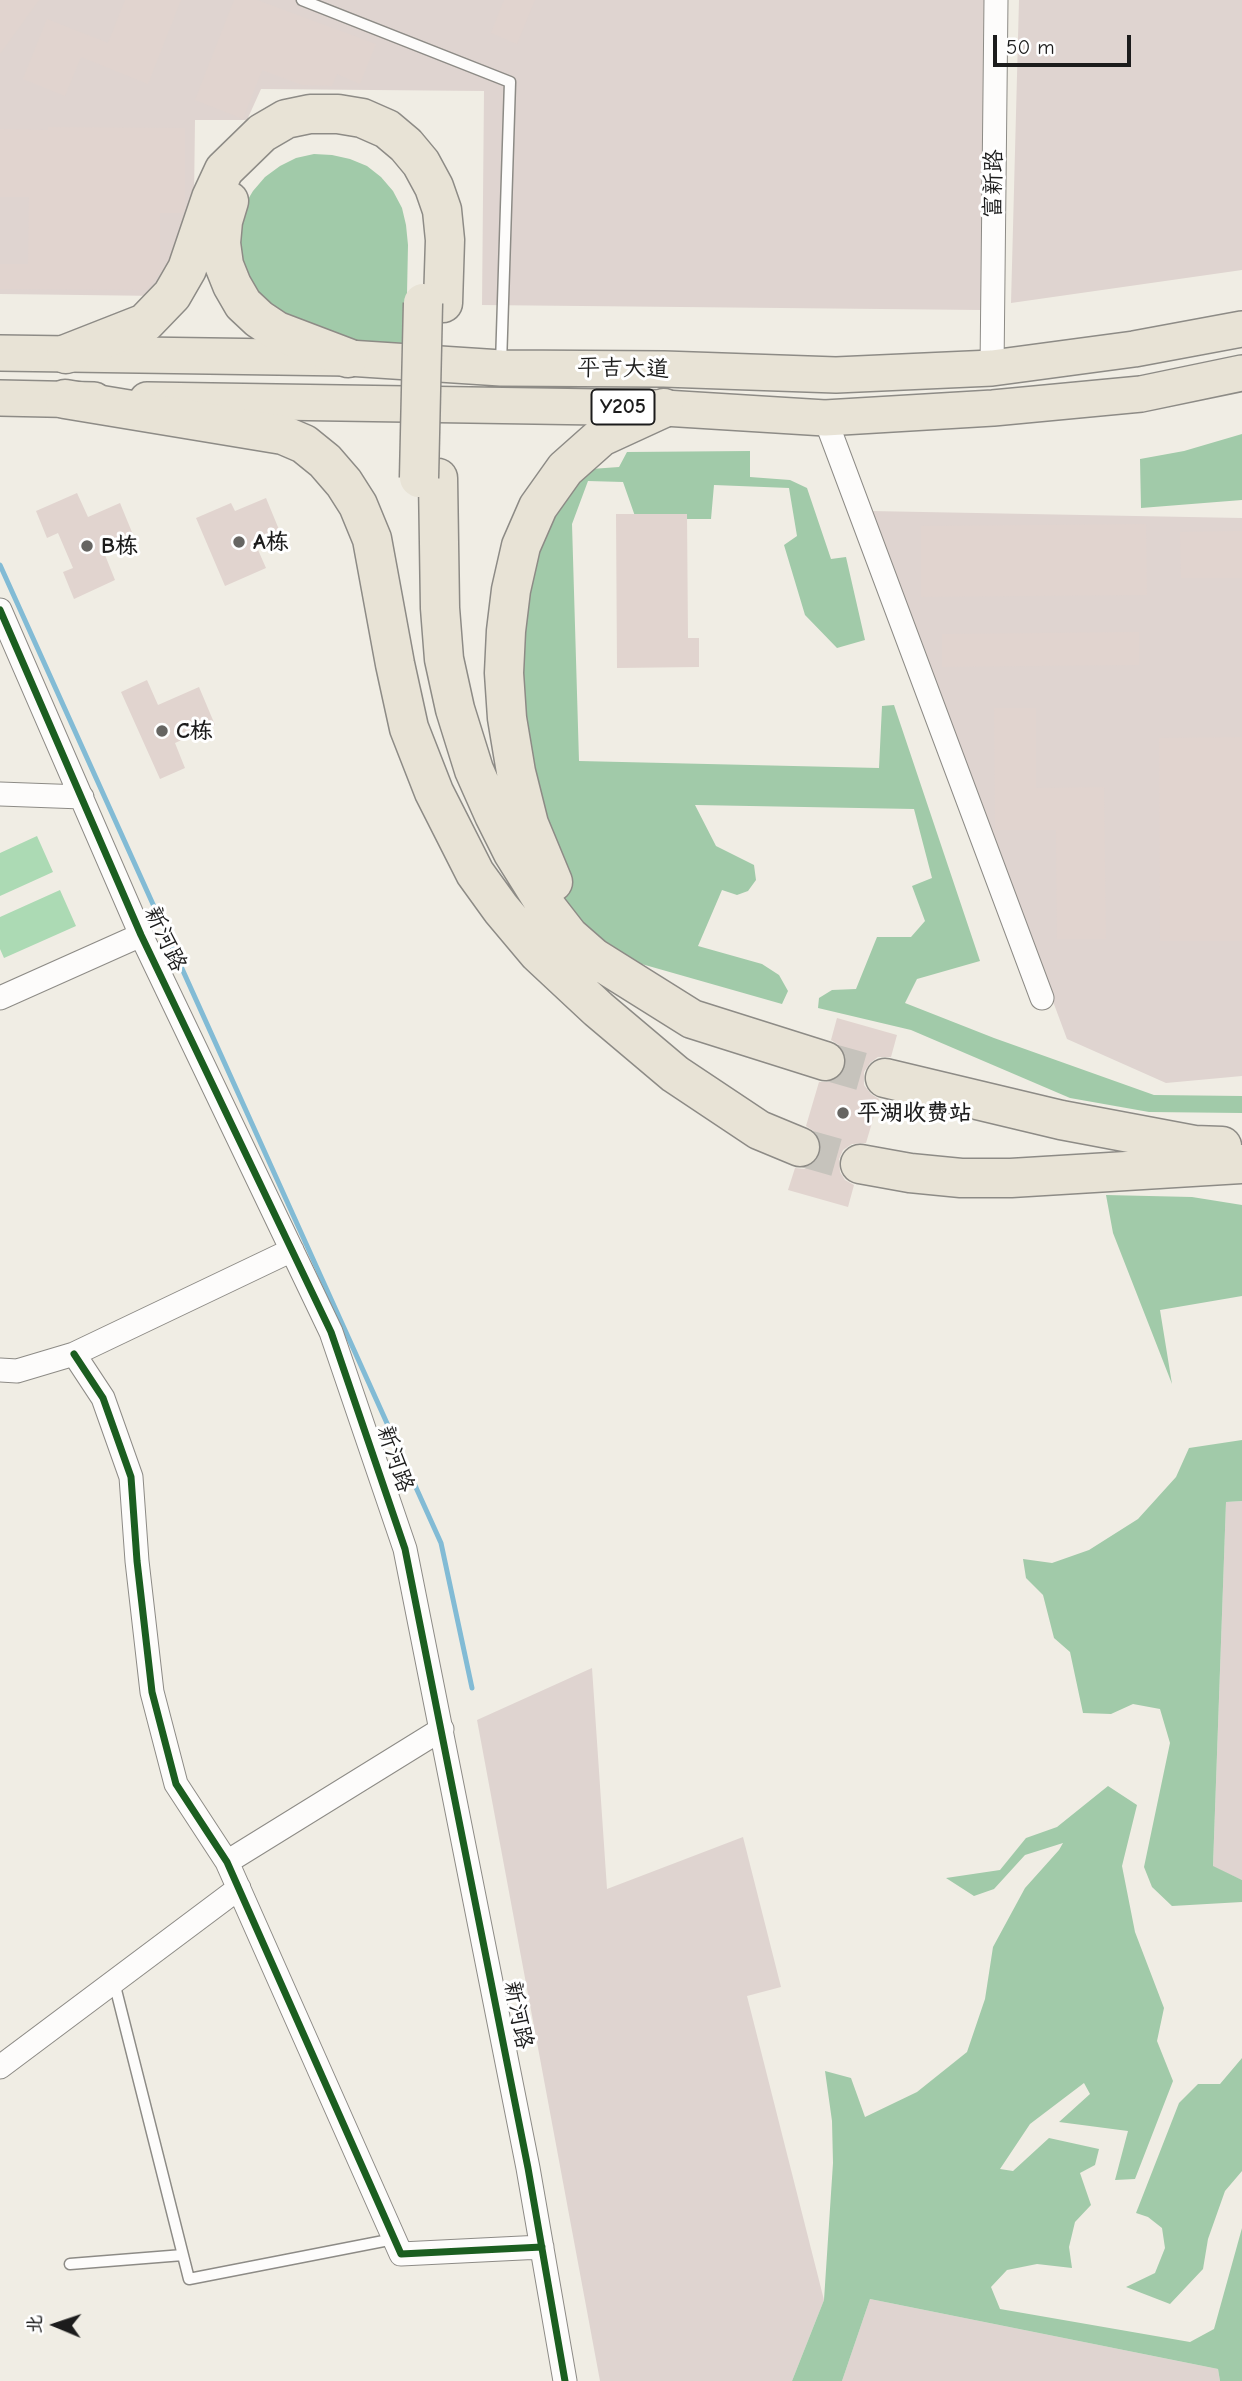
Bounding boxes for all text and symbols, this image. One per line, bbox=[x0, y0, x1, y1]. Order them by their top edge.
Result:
scale bar bbox=[997, 21, 1135, 65]
text: 50 m bbox=[1006, 35, 1055, 59]
street label: 富新路 bbox=[980, 149, 1008, 219]
street label: 平吉大道 bbox=[577, 354, 669, 384]
road number: Y205 bbox=[592, 390, 654, 424]
place label: A栋 bbox=[253, 528, 289, 556]
place label: B栋 bbox=[101, 532, 138, 560]
marker: A栋 bbox=[231, 534, 247, 550]
marker: B栋 bbox=[79, 538, 95, 554]
place label: C栋 bbox=[176, 717, 213, 745]
marker: C栋 bbox=[154, 723, 170, 739]
street label: 新河路 bbox=[138, 902, 192, 976]
place label: 平湖收费站 bbox=[857, 1099, 972, 1127]
marker: 平湖收费站 bbox=[835, 1105, 851, 1121]
street label: 新河路 bbox=[371, 1422, 419, 1496]
street label: 新河路 bbox=[498, 1979, 538, 2051]
north arrow bbox=[21, 2290, 91, 2360]
text: 北 bbox=[24, 2314, 46, 2334]

